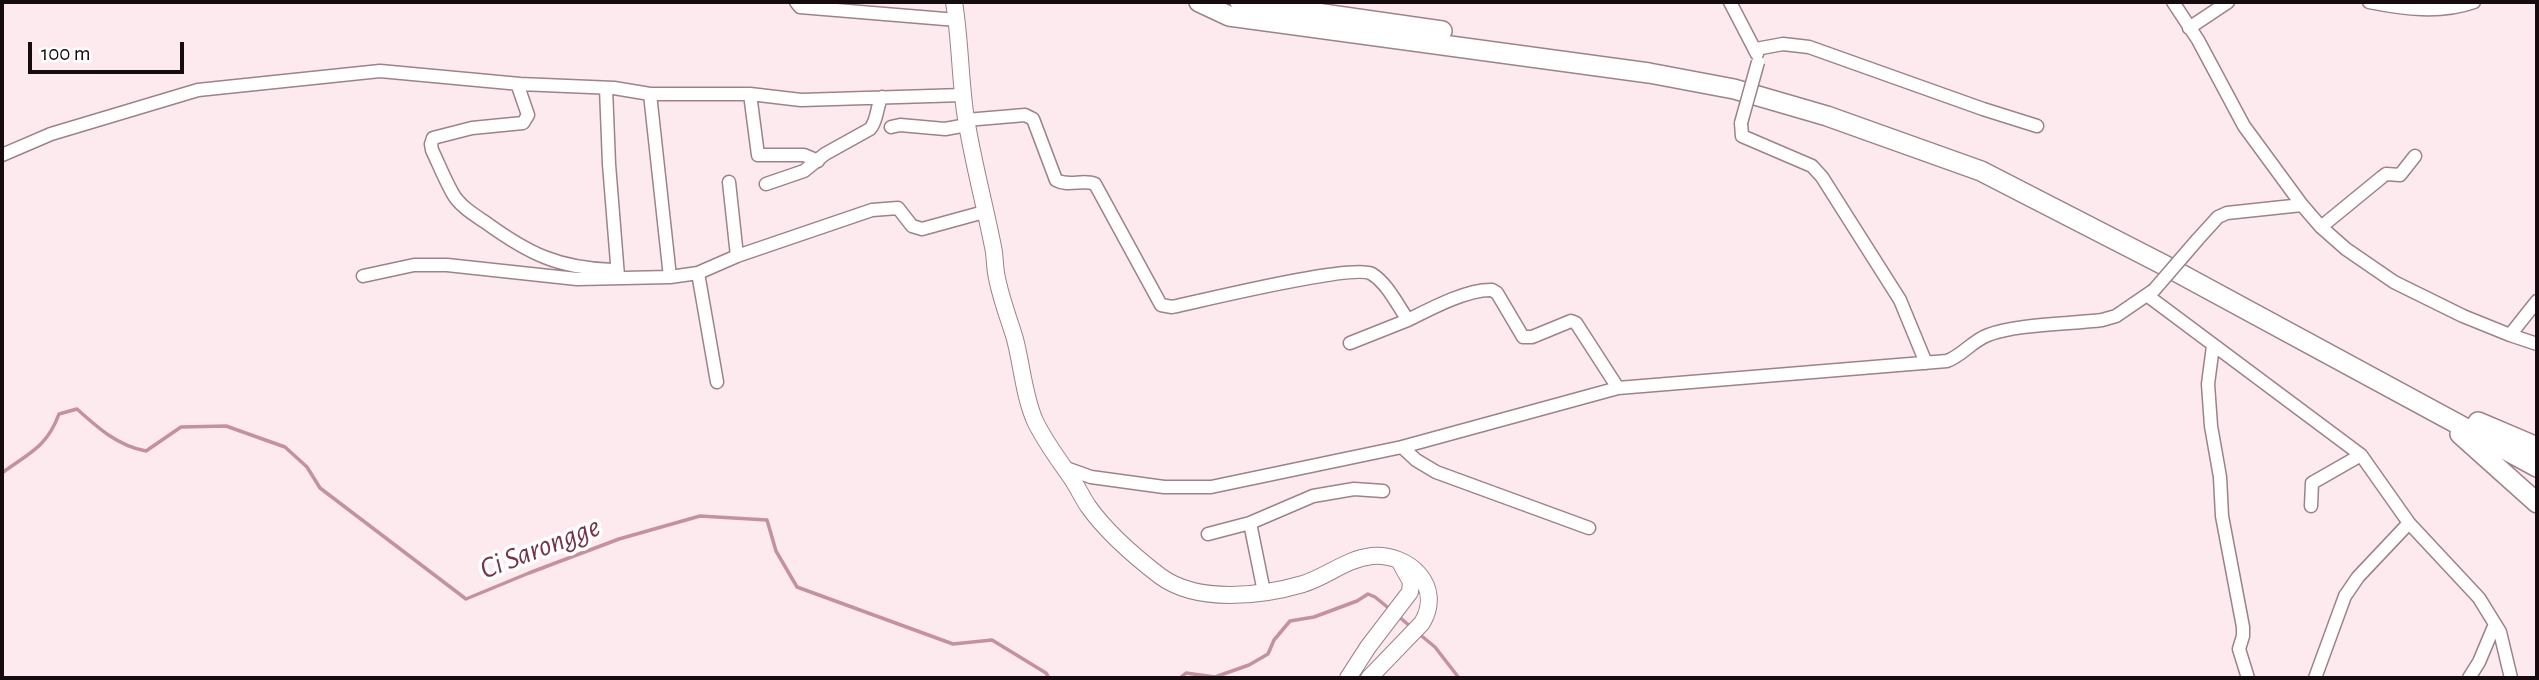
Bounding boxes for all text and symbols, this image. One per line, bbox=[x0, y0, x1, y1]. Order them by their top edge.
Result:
scale bar bbox=[32, 28, 187, 72]
text: 100 m bbox=[41, 43, 91, 64]
water label: Ci Sarongge bbox=[475, 509, 605, 587]

